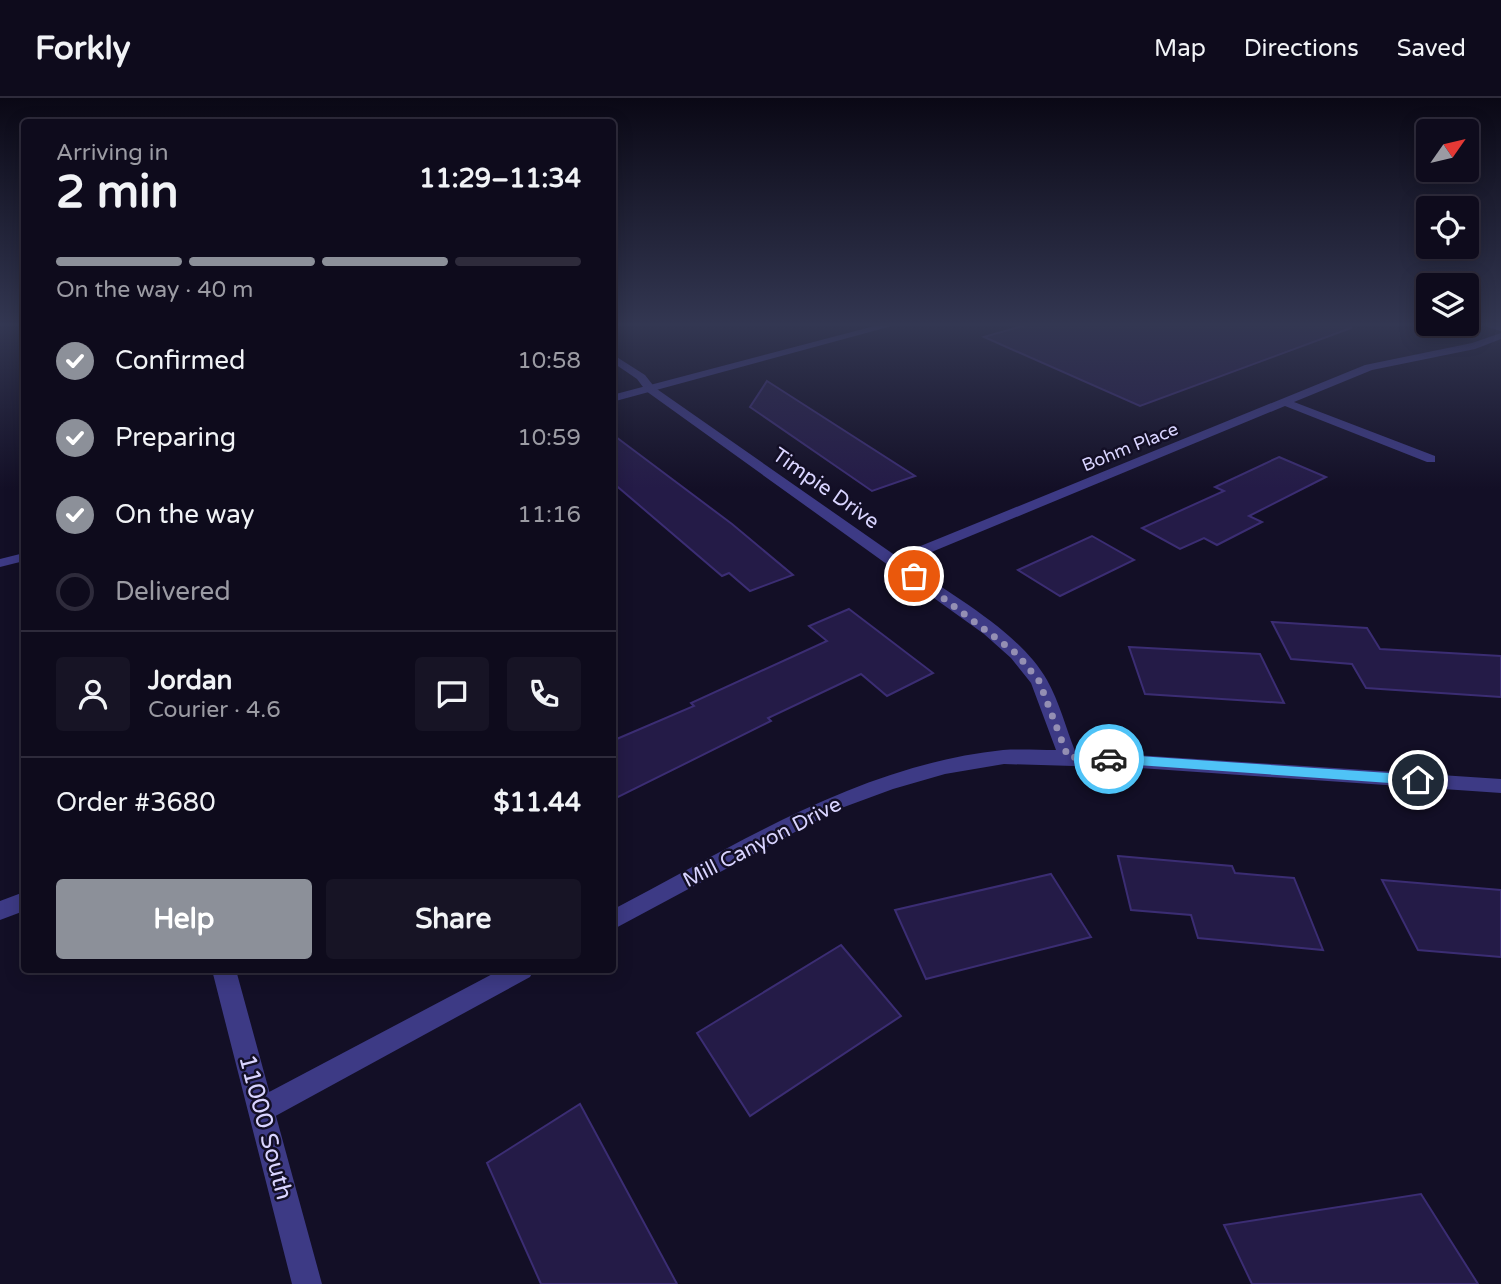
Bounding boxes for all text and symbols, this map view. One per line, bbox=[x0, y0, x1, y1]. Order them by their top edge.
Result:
text: Forkly bbox=[35, 29, 130, 68]
text: Map bbox=[1154, 34, 1206, 63]
text: Directions bbox=[1244, 34, 1359, 63]
text: Saved bbox=[1397, 34, 1466, 63]
north arrow bbox=[1416, 119, 1479, 182]
map controls bbox=[1416, 119, 1479, 336]
text: Arriving in bbox=[56, 139, 169, 167]
text: 11:29–11:34 bbox=[419, 163, 581, 194]
text: 2 min bbox=[56, 165, 179, 220]
button: locate bbox=[1416, 196, 1479, 259]
button: layers bbox=[1416, 273, 1479, 336]
text: On the way · 40 m bbox=[56, 276, 253, 304]
icon: check bbox=[56, 342, 94, 380]
text: Confirmed bbox=[115, 345, 245, 376]
text: 10:58 bbox=[517, 347, 581, 375]
street label: Bohm Place bbox=[1079, 418, 1181, 476]
icon: check bbox=[56, 419, 94, 457]
text: Preparing bbox=[115, 422, 236, 453]
text: 10:59 bbox=[517, 424, 581, 452]
street label: Timpie Drive bbox=[767, 442, 884, 534]
icon: check bbox=[56, 496, 94, 534]
text: On the way bbox=[115, 499, 255, 530]
text: 11:16 bbox=[517, 501, 581, 529]
pin bbox=[884, 546, 944, 606]
icon: bag bbox=[895, 557, 933, 595]
text: Delivered bbox=[115, 576, 231, 607]
button: person bbox=[56, 657, 130, 731]
button: chat bbox=[415, 657, 489, 731]
button: phone bbox=[507, 657, 581, 731]
text: Jordan bbox=[148, 665, 232, 696]
text: Courier · 4.6 bbox=[148, 696, 281, 724]
courier bbox=[1074, 724, 1144, 794]
icon: car bbox=[1090, 740, 1128, 778]
pin bbox=[1388, 750, 1448, 810]
icon: home bbox=[1399, 761, 1437, 799]
text: Order #3680 bbox=[56, 787, 216, 818]
text: $11.44 bbox=[493, 787, 581, 818]
street label: Mill Canyon Drive bbox=[679, 792, 846, 893]
button: Help bbox=[56, 879, 312, 959]
button: Share bbox=[326, 879, 581, 959]
street label: 11000 South bbox=[232, 1051, 299, 1203]

